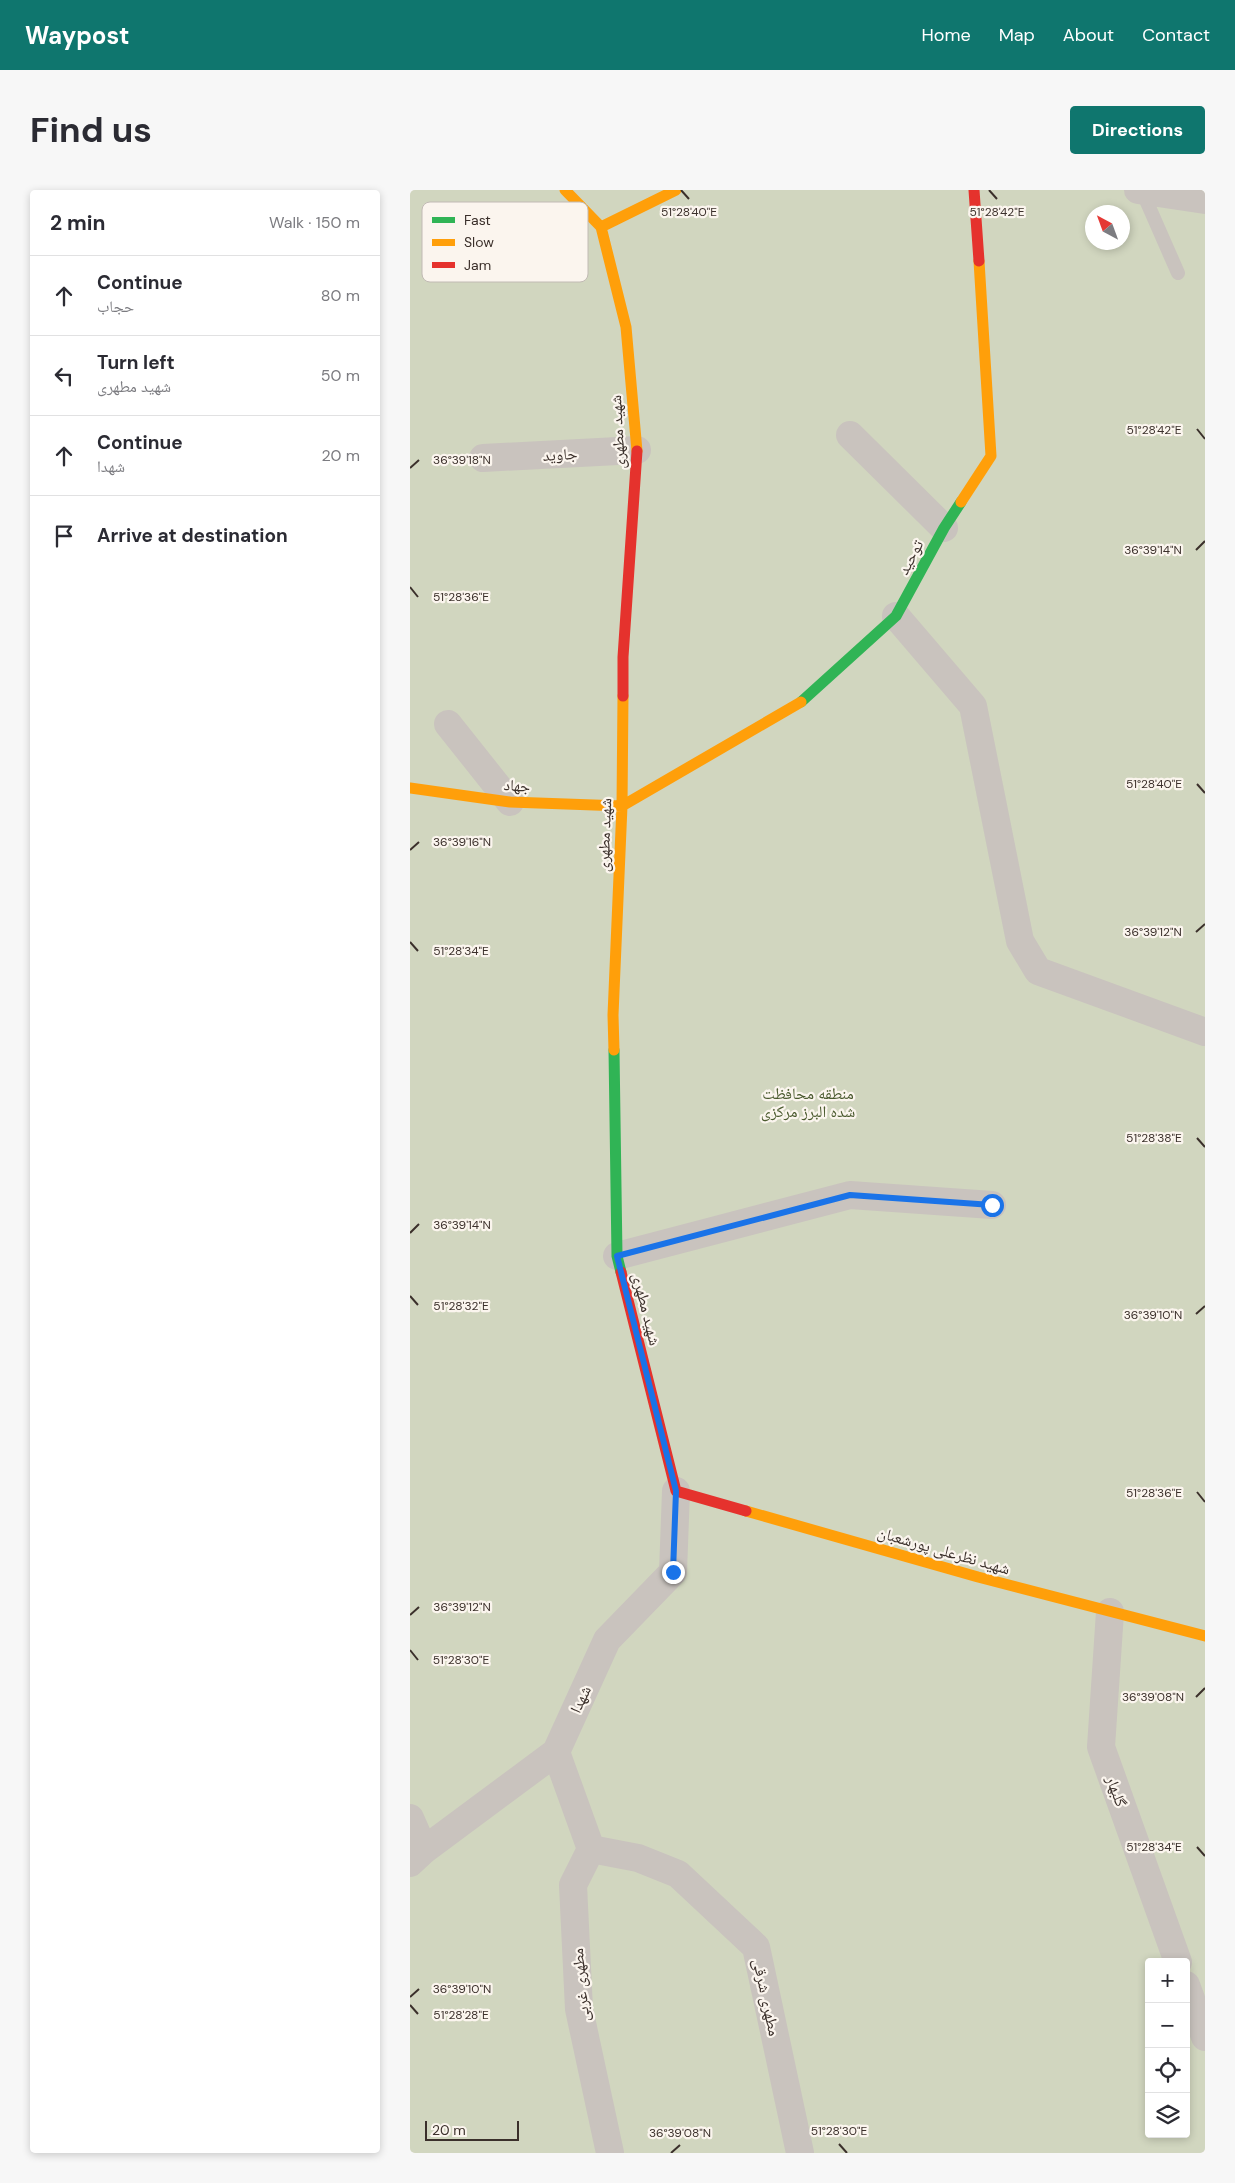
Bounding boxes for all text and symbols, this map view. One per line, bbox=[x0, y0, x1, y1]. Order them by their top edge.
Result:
text: Waypost bbox=[25, 20, 129, 51]
text: Home bbox=[921, 23, 971, 47]
text: Map bbox=[999, 23, 1035, 47]
text: About bbox=[1063, 23, 1114, 47]
text: Contact bbox=[1142, 23, 1210, 47]
button: Directions bbox=[1070, 106, 1205, 154]
text: Find us bbox=[30, 107, 152, 153]
legend bbox=[422, 202, 588, 282]
text: 51°28'40"E bbox=[661, 204, 717, 220]
text: 51°28'42"E bbox=[970, 204, 1025, 220]
north arrow bbox=[1085, 205, 1130, 250]
text: 2 min bbox=[50, 209, 106, 237]
text: Fast bbox=[464, 211, 491, 229]
text: Walk · 150 m bbox=[269, 212, 360, 233]
text: Slow bbox=[464, 233, 494, 251]
text: Jam bbox=[464, 256, 491, 274]
text: Continue bbox=[97, 270, 183, 295]
icon: ahead bbox=[50, 282, 78, 310]
text: 80 m bbox=[321, 285, 360, 306]
text: حجاب bbox=[97, 296, 134, 317]
text: Turn left bbox=[97, 350, 175, 375]
icon: left bbox=[50, 362, 78, 390]
text: 50 m bbox=[321, 365, 360, 386]
text: شهید مطهری bbox=[97, 376, 171, 397]
street label: شهید مطهری bbox=[605, 394, 630, 469]
text: 51°28'42"E bbox=[1127, 422, 1182, 438]
text: Continue bbox=[97, 430, 183, 455]
icon: ahead bbox=[50, 442, 78, 470]
street label: جاوید bbox=[542, 443, 578, 466]
text: 20 m bbox=[321, 445, 360, 466]
text: 36°39'18"N bbox=[433, 452, 491, 468]
text: شهدا bbox=[97, 456, 125, 477]
icon: arrive bbox=[50, 522, 78, 550]
text: Arrive at destination bbox=[97, 523, 288, 548]
street label: توحید bbox=[893, 536, 928, 578]
text: 36°39'14"N bbox=[1124, 542, 1182, 558]
text: 51°28'36"E bbox=[433, 589, 489, 605]
street label: جهاد bbox=[503, 774, 531, 797]
text: 51°28'40"E bbox=[1126, 776, 1182, 792]
street label: شهید مطهری bbox=[593, 798, 616, 872]
text: 36°39'16"N bbox=[433, 834, 491, 850]
text: 36°39'12"N bbox=[1124, 924, 1182, 940]
text: 51°28'34"E bbox=[433, 943, 489, 959]
park label: منطقه محافظت شده البرز مرکزی bbox=[761, 1083, 855, 1122]
text: 51°28'38"E bbox=[1126, 1130, 1182, 1146]
route start bbox=[981, 1194, 1004, 1217]
text: 36°39'14"N bbox=[433, 1217, 491, 1233]
street label: شهید مطهری bbox=[627, 1271, 666, 1348]
text: 51°28'32"E bbox=[433, 1298, 489, 1314]
text: 36°39'10"N bbox=[1124, 1307, 1182, 1323]
text: 51°28'36"E bbox=[1126, 1485, 1182, 1501]
street label: شهید نظرعلی پورشعبان bbox=[875, 1522, 1013, 1579]
route end bbox=[662, 1561, 685, 1584]
text: 36°39'12"N bbox=[433, 1599, 491, 1615]
text: 51°28'30"E bbox=[433, 1652, 490, 1668]
street label: شهدا bbox=[565, 1682, 596, 1716]
text: 36°39'08"N bbox=[1122, 1689, 1184, 1705]
street label: گلبهار bbox=[1101, 1772, 1132, 1810]
text: 51°28'34"E bbox=[1126, 1839, 1182, 1855]
street label: مطهری غربی bbox=[567, 1947, 594, 2023]
street label: مطهری شرقی bbox=[748, 1956, 785, 2038]
map controls bbox=[1145, 1958, 1190, 2138]
button: + bbox=[1145, 1958, 1190, 2003]
text: 36°39'10"N bbox=[433, 1981, 491, 1997]
button: − bbox=[1145, 2003, 1190, 2048]
text: 51°28'28"E bbox=[433, 2007, 489, 2023]
button: locate bbox=[1145, 2048, 1190, 2093]
button: layers bbox=[1145, 2093, 1190, 2138]
scale bar bbox=[425, 2118, 519, 2141]
text: 20 m bbox=[432, 2121, 466, 2139]
text: 51°28'30"E bbox=[811, 2123, 868, 2139]
text: 36°39'08"N bbox=[649, 2125, 711, 2141]

